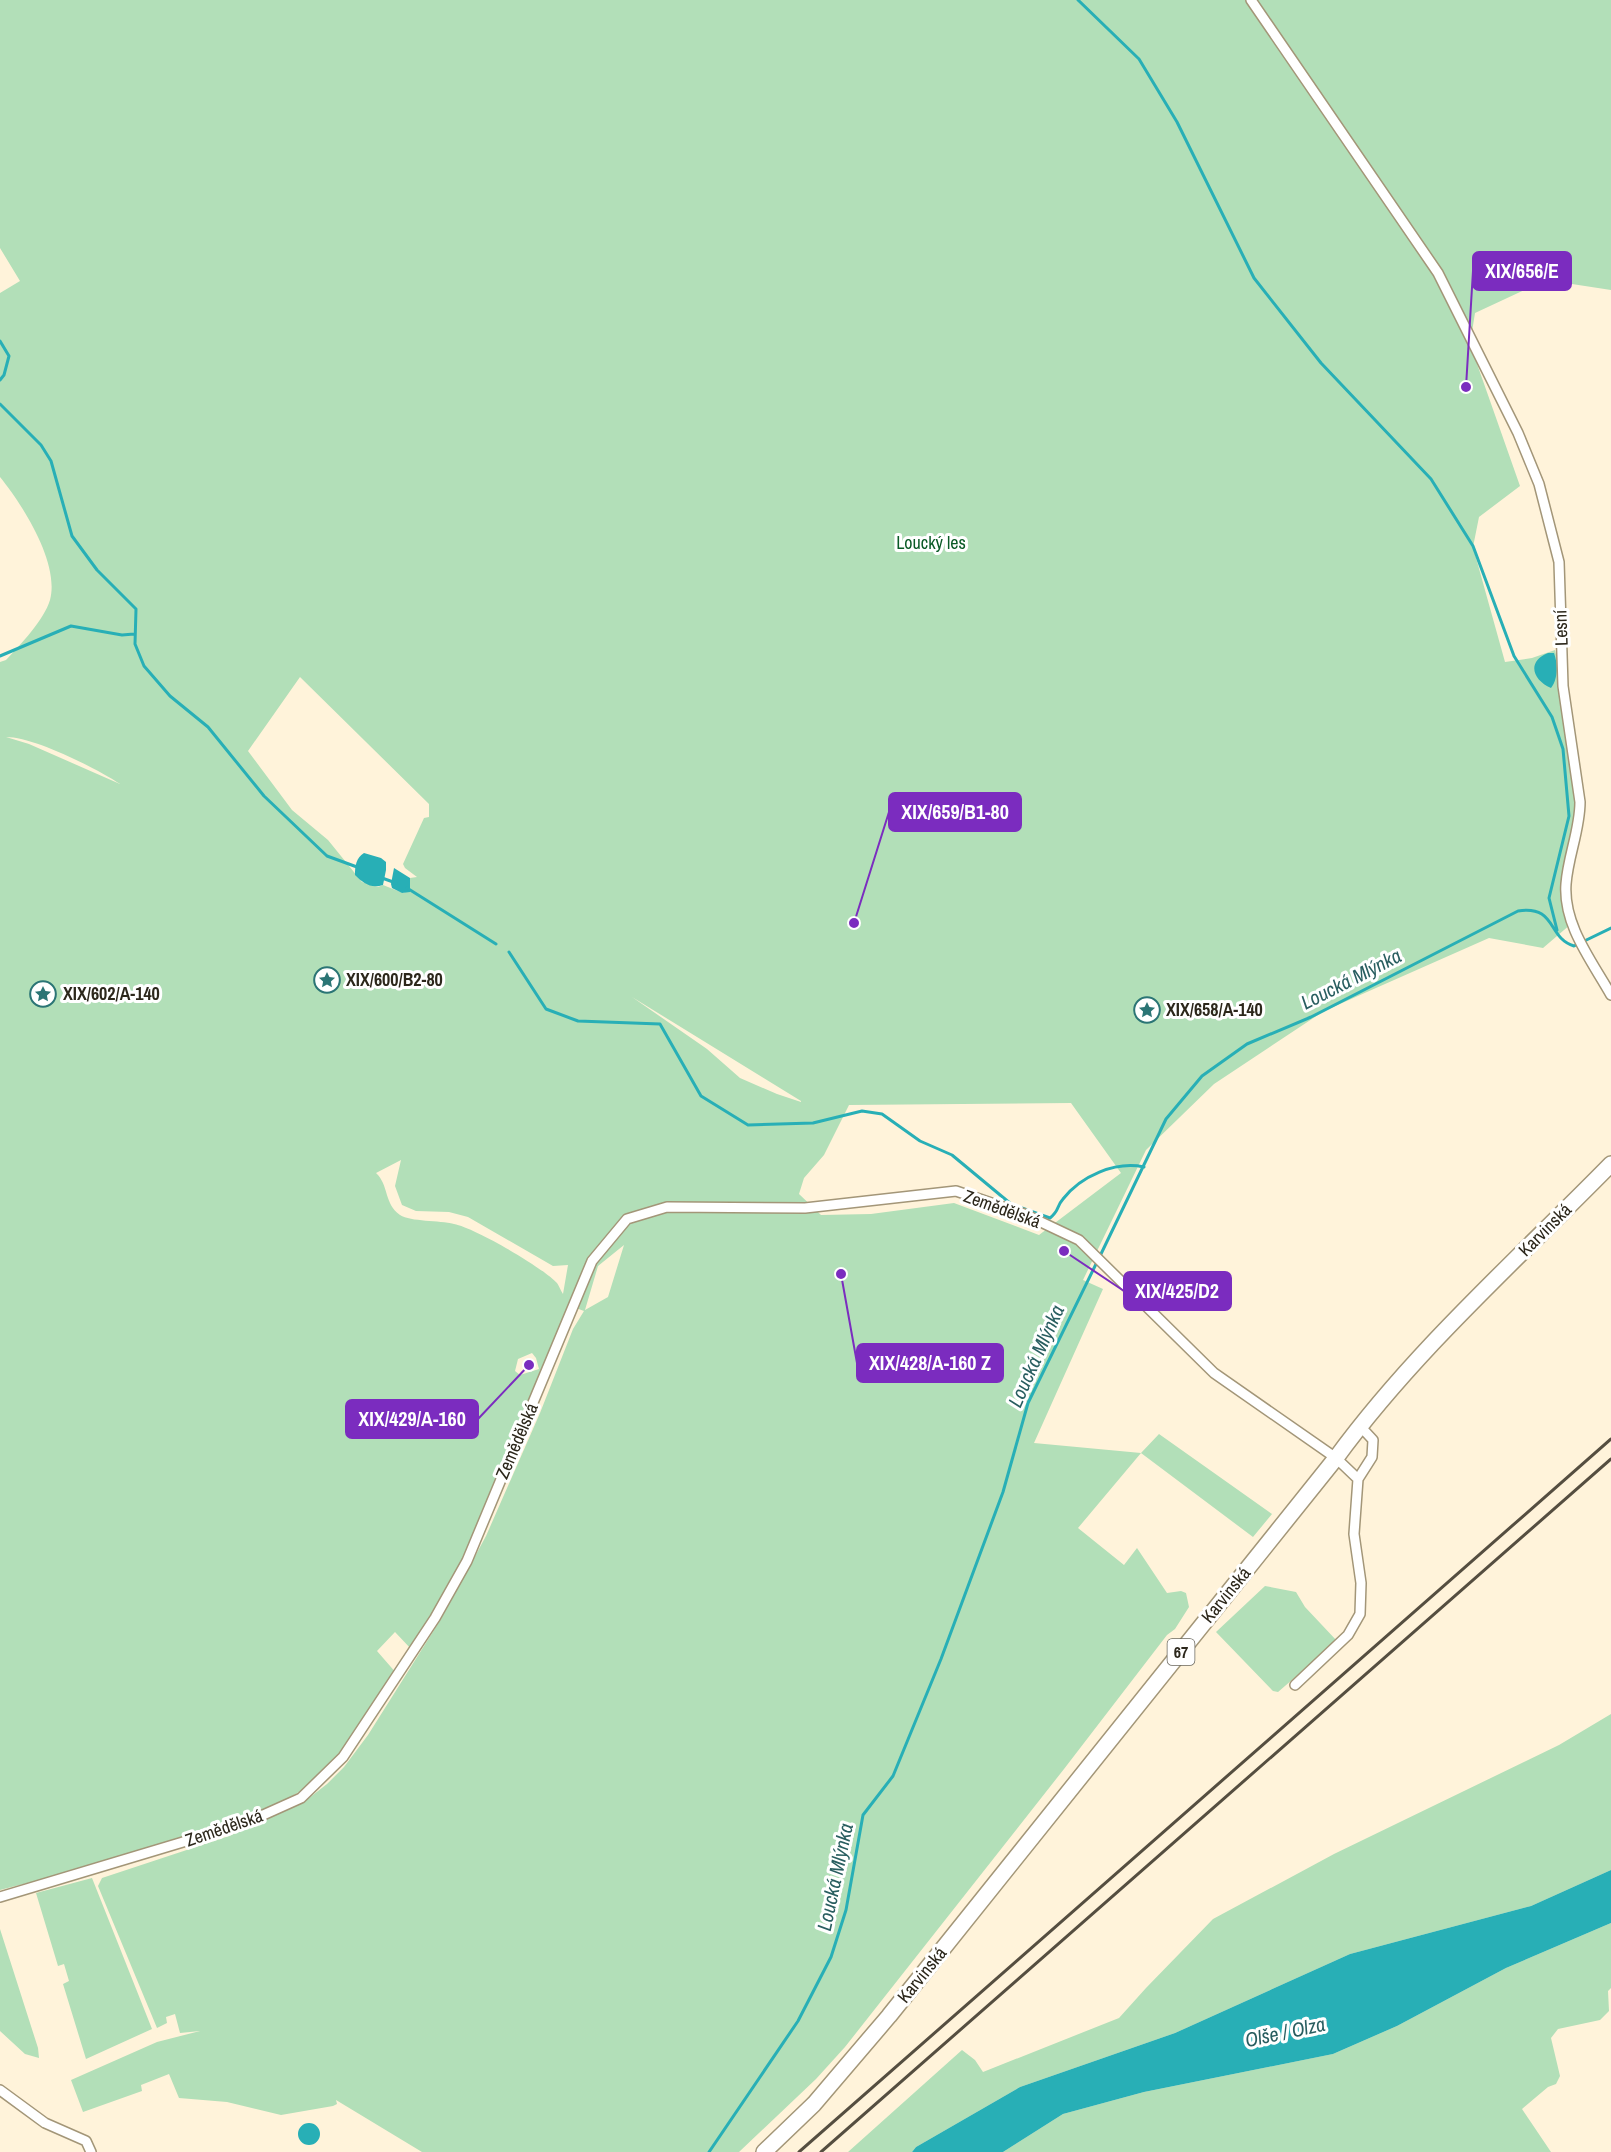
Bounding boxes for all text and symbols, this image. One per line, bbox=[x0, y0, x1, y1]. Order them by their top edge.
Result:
callout: XIX/656/E bbox=[1473, 252, 1571, 290]
text: XIX/656/E bbox=[1485, 257, 1559, 284]
park label: Loucký les bbox=[896, 530, 966, 555]
street label: Lesní bbox=[1547, 609, 1574, 646]
callout: XIX/659/B1-80 bbox=[889, 793, 1021, 831]
text: XIX/659/B1-80 bbox=[901, 798, 1009, 825]
water label: Loucká Mlýnka bbox=[1296, 942, 1406, 1015]
place icon: XIX/600/B2-80 bbox=[312, 965, 342, 995]
place label: XIX/600/B2-80 bbox=[346, 967, 443, 992]
place icon: XIX/602/A-140 bbox=[28, 979, 58, 1009]
place label: XIX/602/A-140 bbox=[63, 981, 160, 1006]
place icon: XIX/658/A-140 bbox=[1132, 995, 1162, 1025]
place label: XIX/658/A-140 bbox=[1166, 997, 1263, 1022]
street label: Zemědělská bbox=[960, 1183, 1044, 1234]
street label: Karvinská bbox=[1513, 1198, 1577, 1262]
callout: XIX/425/D2 bbox=[1124, 1272, 1231, 1310]
text: XIX/425/D2 bbox=[1135, 1277, 1219, 1304]
water label: Loucká Mlýnka bbox=[1001, 1300, 1070, 1411]
callout: XIX/428/A-160 Z bbox=[857, 1344, 1003, 1382]
text: XIX/428/A-160 Z bbox=[869, 1349, 991, 1376]
street label: Zemědělská bbox=[489, 1399, 544, 1483]
callout: XIX/429/A-160 bbox=[346, 1400, 478, 1438]
text: XIX/429/A-160 bbox=[358, 1405, 466, 1432]
street label: Karvinská bbox=[1195, 1561, 1256, 1628]
road number: 67 bbox=[1168, 1639, 1194, 1665]
street label: Zemědělská bbox=[182, 1803, 266, 1852]
water label: Loucká Mlýnka bbox=[810, 1821, 859, 1933]
street label: Karvinská bbox=[891, 1941, 952, 2008]
water label: Olše / Olza bbox=[1242, 2010, 1327, 2053]

